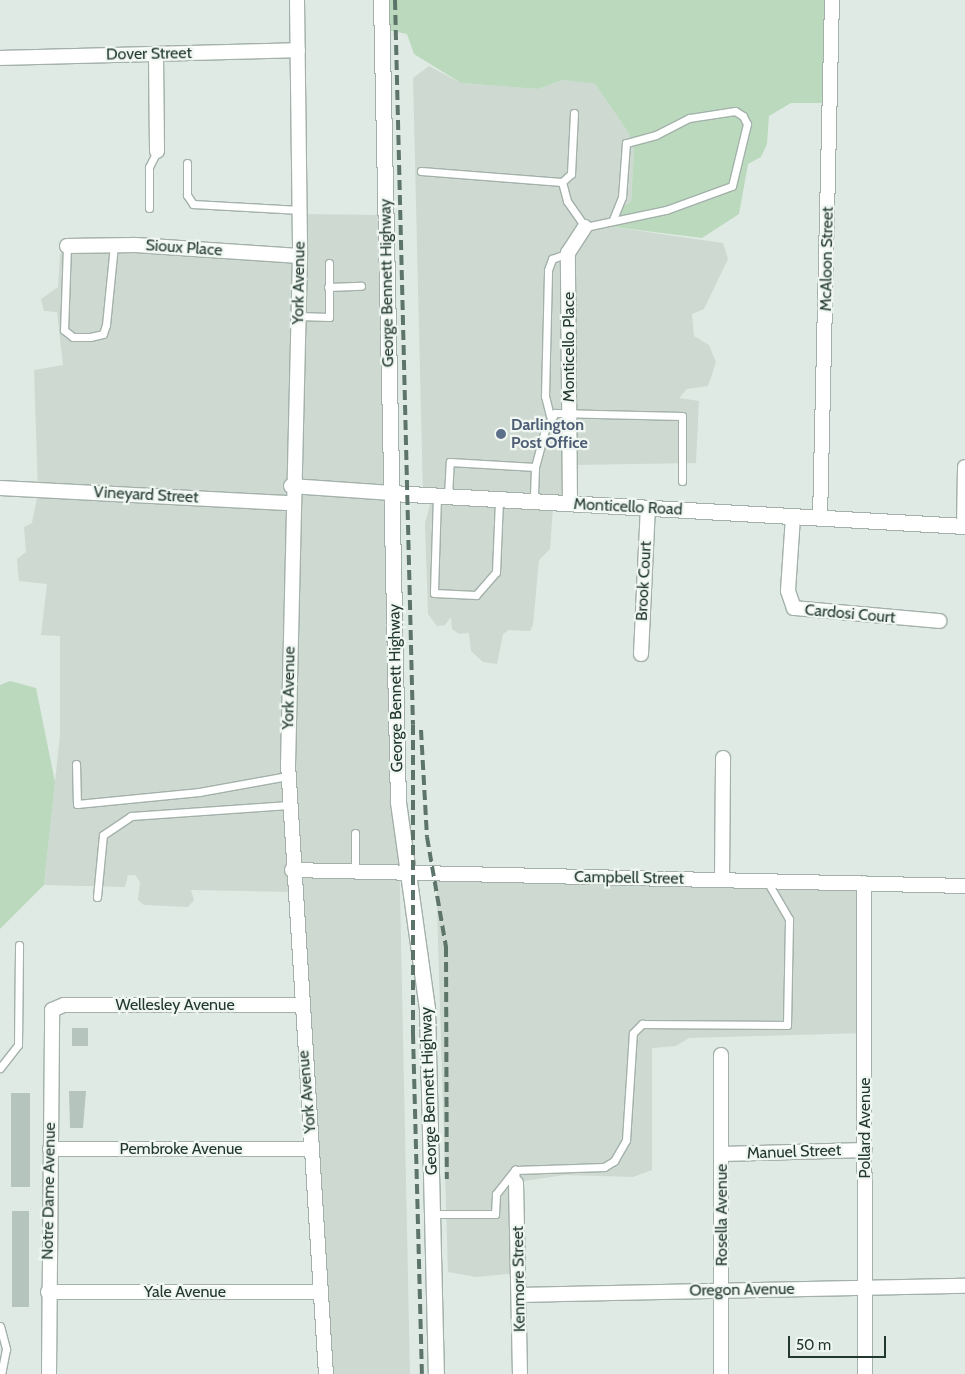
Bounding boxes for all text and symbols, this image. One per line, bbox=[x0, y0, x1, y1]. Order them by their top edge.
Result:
street label: Dover Street bbox=[106, 44, 192, 64]
street label: George Bennett Highway bbox=[376, 199, 398, 367]
street label: McAloon Street bbox=[816, 206, 838, 312]
street label: Sioux Place bbox=[145, 236, 223, 260]
street label: York Avenue bbox=[289, 241, 309, 325]
street label: Monticello Place bbox=[559, 292, 579, 402]
place label: Darlington Post Office bbox=[511, 415, 588, 453]
marker: Darlington Post Office bbox=[495, 428, 507, 440]
street label: Vineyard Street bbox=[93, 483, 199, 507]
street label: Monticello Road bbox=[573, 495, 683, 519]
street label: Brook Court bbox=[632, 541, 656, 621]
street label: Cardosi Court bbox=[804, 600, 896, 628]
street label: George Bennett Highway bbox=[385, 604, 407, 772]
street label: York Avenue bbox=[279, 646, 299, 730]
street label: Campbell Street bbox=[574, 867, 684, 889]
street label: Wellesley Avenue bbox=[115, 995, 235, 1015]
street label: George Bennett Highway bbox=[416, 1006, 442, 1176]
street label: York Avenue bbox=[294, 1050, 320, 1134]
street label: Pollard Avenue bbox=[855, 1077, 875, 1179]
street label: Notre Dame Avenue bbox=[38, 1122, 60, 1260]
street label: Pembroke Avenue bbox=[119, 1139, 243, 1159]
street label: Manuel Street bbox=[746, 1141, 842, 1163]
street label: Rosella Avenue bbox=[712, 1164, 732, 1266]
street label: Kenmore Street bbox=[508, 1226, 530, 1332]
street label: Oregon Avenue bbox=[689, 1279, 795, 1301]
street label: Yale Avenue bbox=[144, 1282, 226, 1302]
scale bar bbox=[790, 1326, 888, 1358]
text: 50 m bbox=[796, 1336, 831, 1354]

